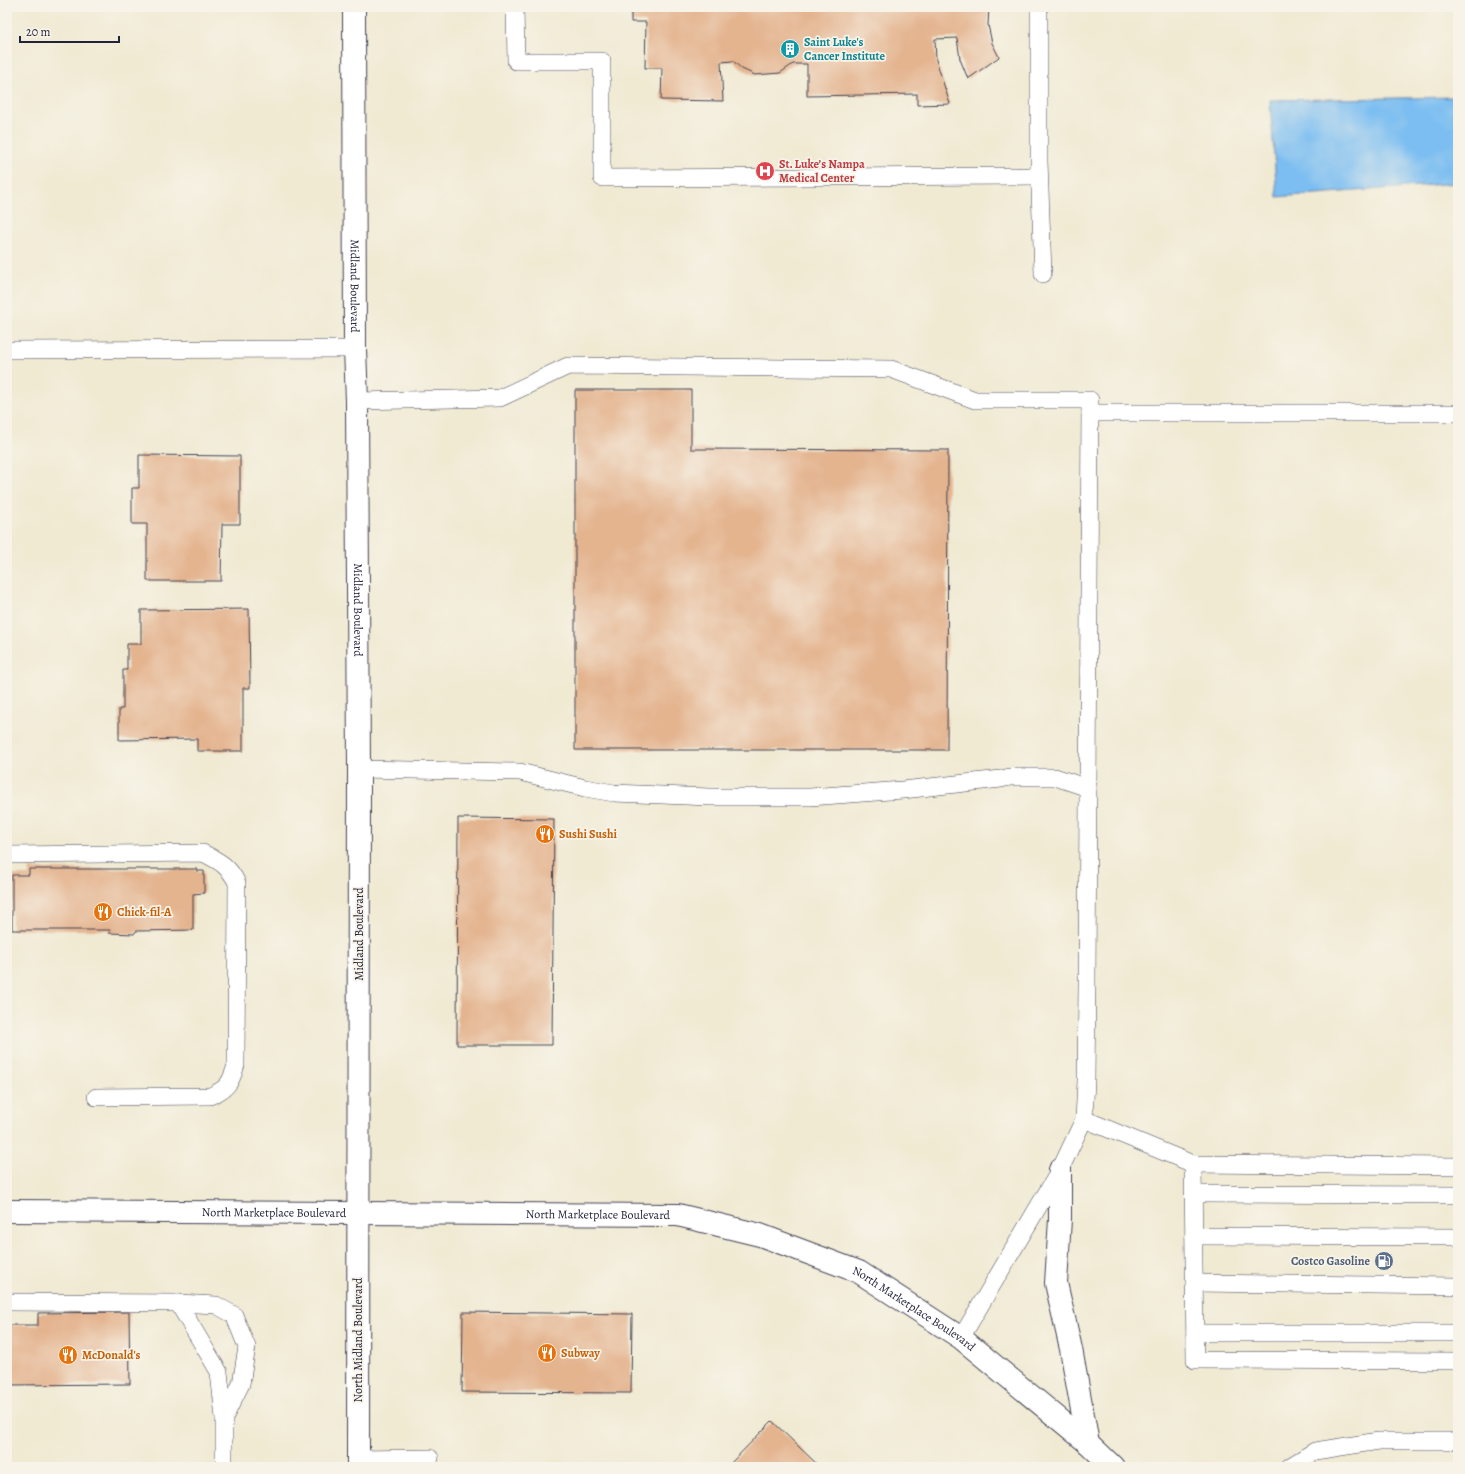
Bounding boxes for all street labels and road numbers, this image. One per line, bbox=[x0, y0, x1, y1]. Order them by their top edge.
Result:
street label: Midland Boulevard bbox=[347, 239, 363, 333]
street label: Midland Boulevard bbox=[350, 563, 366, 657]
street label: Midland Boulevard bbox=[351, 887, 367, 981]
street label: North Marketplace Boulevard bbox=[202, 1204, 347, 1221]
street label: North Marketplace Boulevard bbox=[526, 1206, 671, 1223]
street label: North Marketplace Boulevard bbox=[850, 1262, 979, 1355]
street label: North Midland Boulevard bbox=[350, 1277, 366, 1402]

